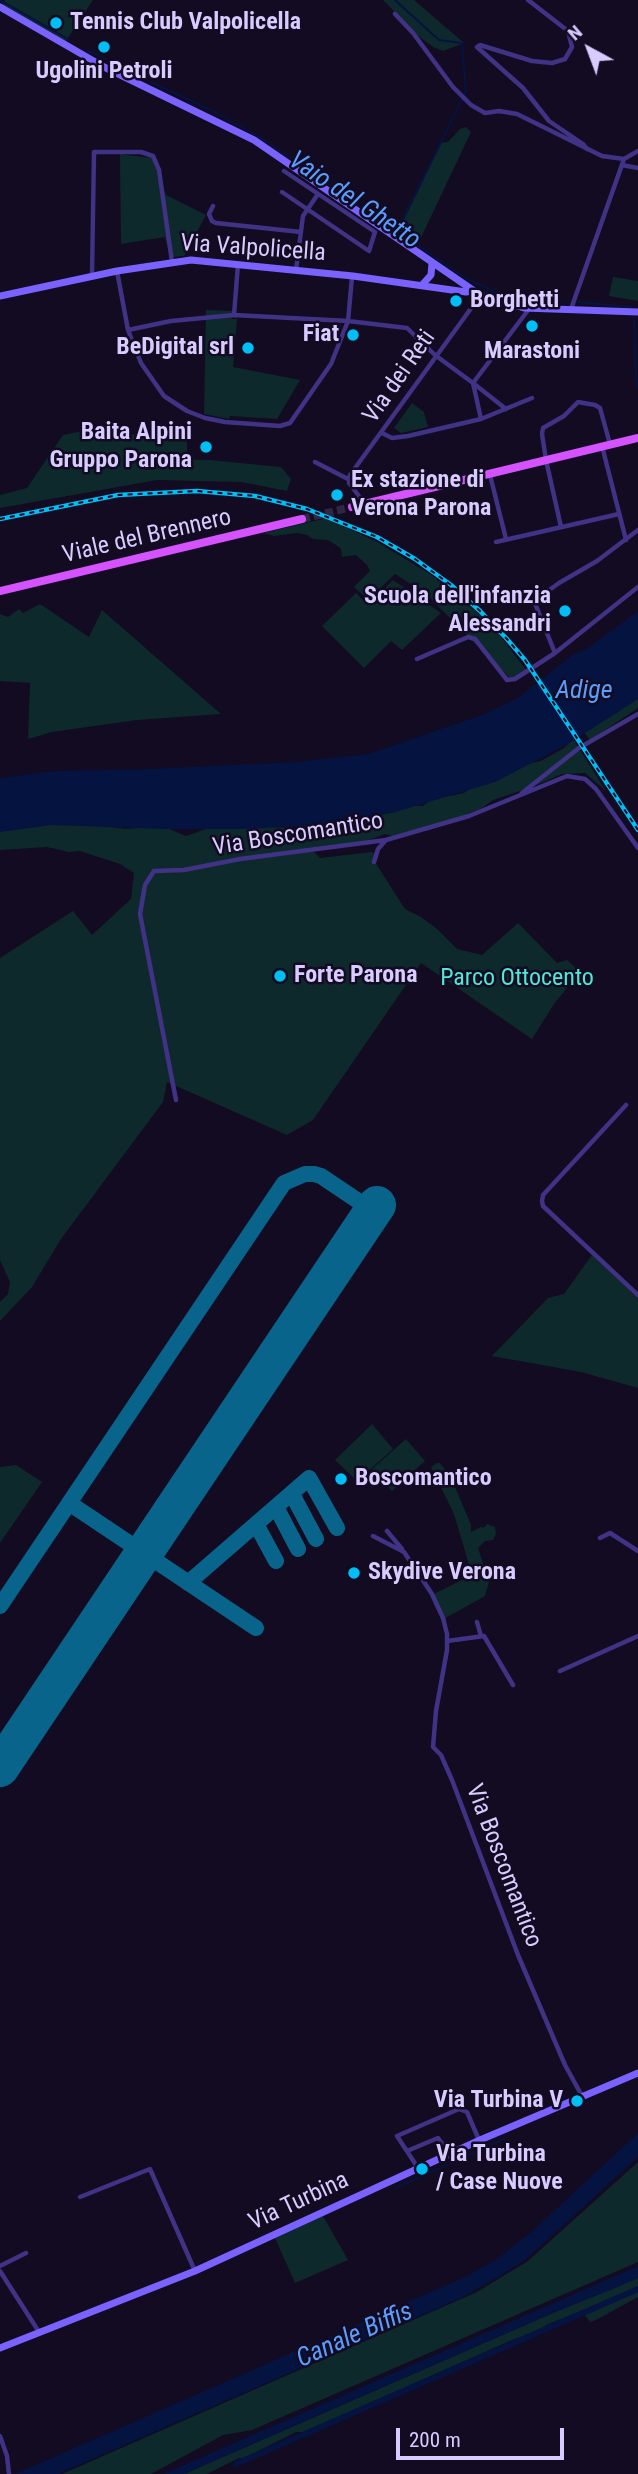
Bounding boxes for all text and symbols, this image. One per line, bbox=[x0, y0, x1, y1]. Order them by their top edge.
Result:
place label: Tennis Club Valpolicella bbox=[70, 9, 301, 37]
north arrow bbox=[554, 14, 624, 84]
marker: Tennis Club Valpolicella bbox=[48, 15, 64, 31]
text: N bbox=[563, 20, 587, 45]
marker: Ugolini Petroli bbox=[96, 39, 112, 55]
place label: Ugolini Petroli bbox=[35, 58, 173, 86]
water label: Vaio del Ghetto bbox=[282, 145, 426, 257]
street label: Via Valpolicella bbox=[179, 230, 327, 268]
place label: Borghetti bbox=[470, 287, 559, 315]
marker: Borghetti bbox=[448, 293, 464, 309]
marker: Marastoni bbox=[524, 318, 540, 334]
place label: Fiat bbox=[303, 321, 339, 349]
street label: Via dei Reti bbox=[358, 325, 442, 429]
marker: Fiat bbox=[345, 327, 361, 343]
place label: BeDigital srl bbox=[116, 334, 234, 362]
place label: Marastoni bbox=[484, 338, 580, 366]
marker: BeDigital srl bbox=[240, 340, 256, 356]
place label: Baita Alpini Gruppo Parona bbox=[50, 419, 192, 475]
marker: Baita Alpini Gruppo Parona bbox=[198, 439, 214, 455]
place label: Ex stazione di Verona Parona bbox=[351, 467, 491, 523]
marker: Ex stazione di Verona Parona bbox=[329, 487, 345, 503]
street label: Viale del Brennero bbox=[60, 504, 234, 570]
place label: Scuola dell'infanzia Alessandri bbox=[364, 583, 551, 639]
marker: Scuola dell'infanzia Alessandri bbox=[557, 603, 573, 619]
water label: Adige bbox=[555, 675, 613, 707]
street label: Via Boscomantico bbox=[211, 807, 385, 863]
place label: Forte Parona bbox=[294, 962, 417, 990]
park label: Parco Ottocento bbox=[440, 965, 594, 993]
marker: Forte Parona bbox=[272, 968, 288, 984]
place label: Boscomantico bbox=[355, 1465, 492, 1493]
marker: Boscomantico bbox=[333, 1471, 349, 1487]
place label: Skydive Verona bbox=[368, 1559, 516, 1587]
marker: Skydive Verona bbox=[346, 1565, 362, 1581]
street label: Via Boscomantico bbox=[459, 1780, 547, 1952]
place label: Via Turbina V bbox=[434, 2087, 563, 2115]
marker: Via Turbina V bbox=[569, 2093, 585, 2109]
place label: Via Turbina / Case Nuove bbox=[436, 2141, 563, 2197]
marker: Via Turbina / Case Nuove bbox=[414, 2161, 430, 2177]
street label: Via Turbina bbox=[245, 2166, 353, 2238]
water label: Canale Biffis bbox=[292, 2297, 418, 2375]
scale bar bbox=[400, 2414, 568, 2458]
text: 200 m bbox=[409, 2428, 461, 2452]

